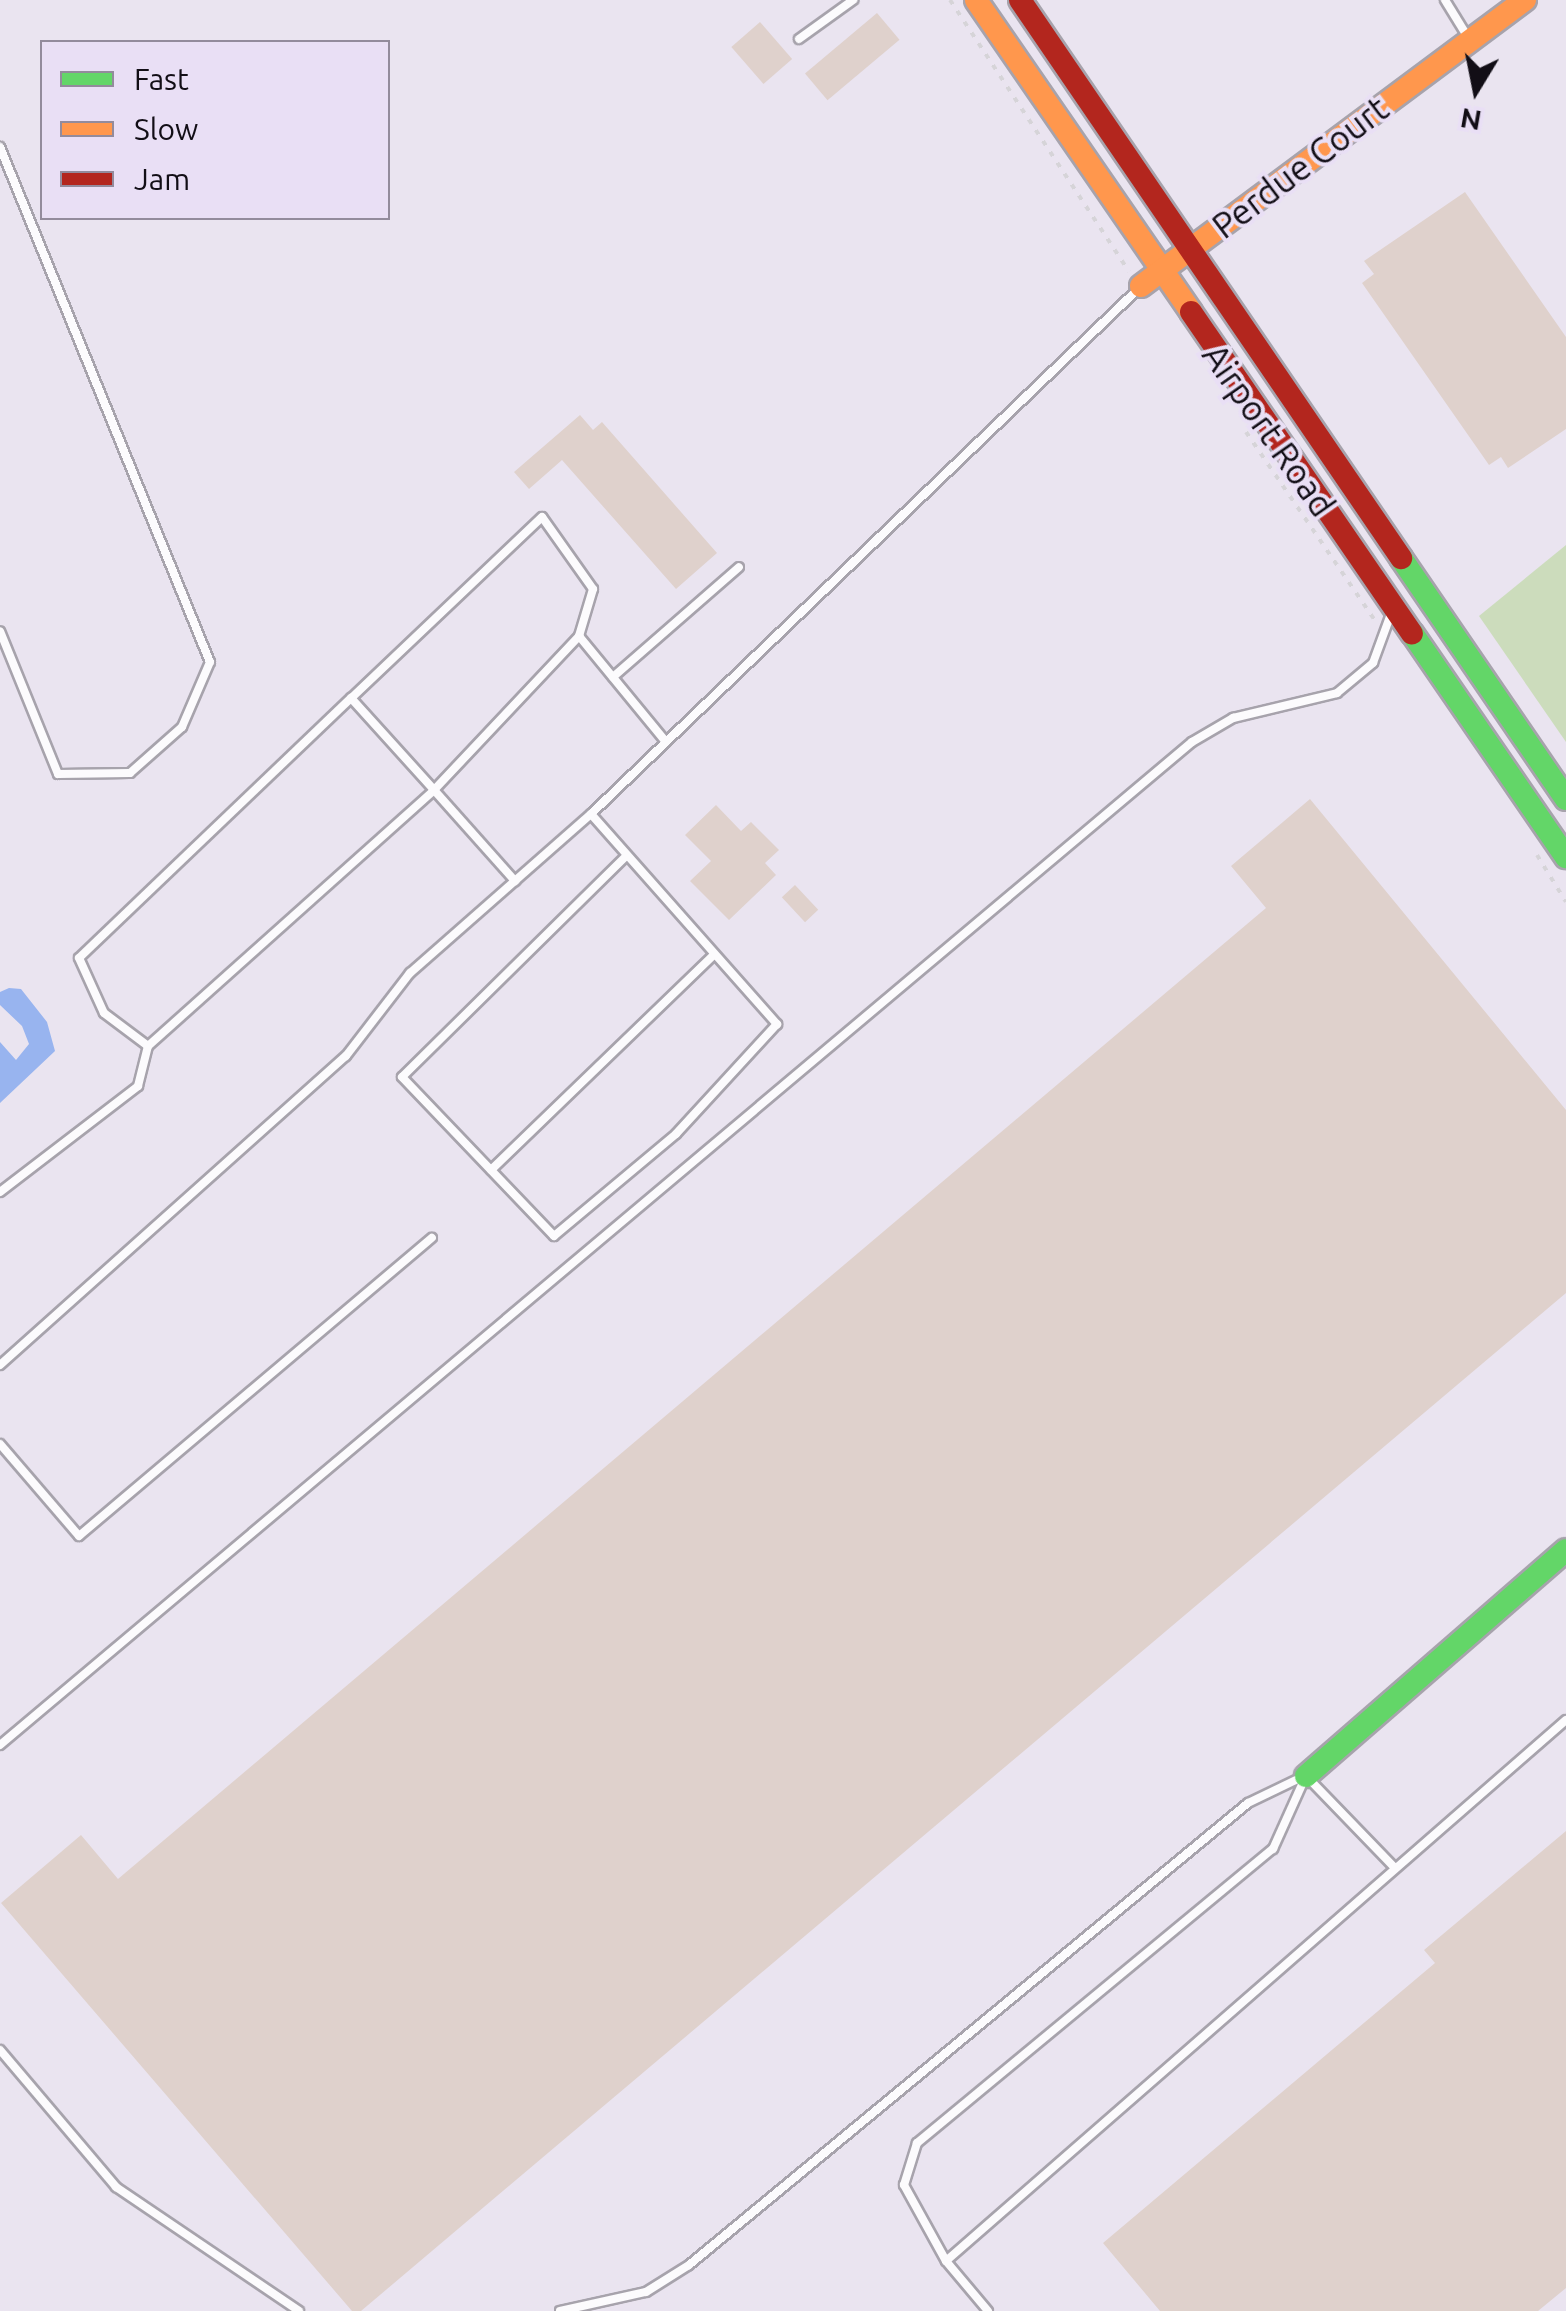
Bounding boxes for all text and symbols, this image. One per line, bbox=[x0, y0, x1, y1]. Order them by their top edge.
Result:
legend bbox=[40, 40, 390, 220]
north arrow bbox=[1426, 40, 1526, 140]
text: Fast bbox=[134, 62, 189, 96]
street label: Perdue Court bbox=[1204, 87, 1396, 247]
text: N bbox=[1458, 103, 1484, 137]
text: Slow bbox=[134, 112, 198, 146]
text: Jam bbox=[134, 162, 190, 196]
street label: Airport Road bbox=[1194, 336, 1344, 524]

